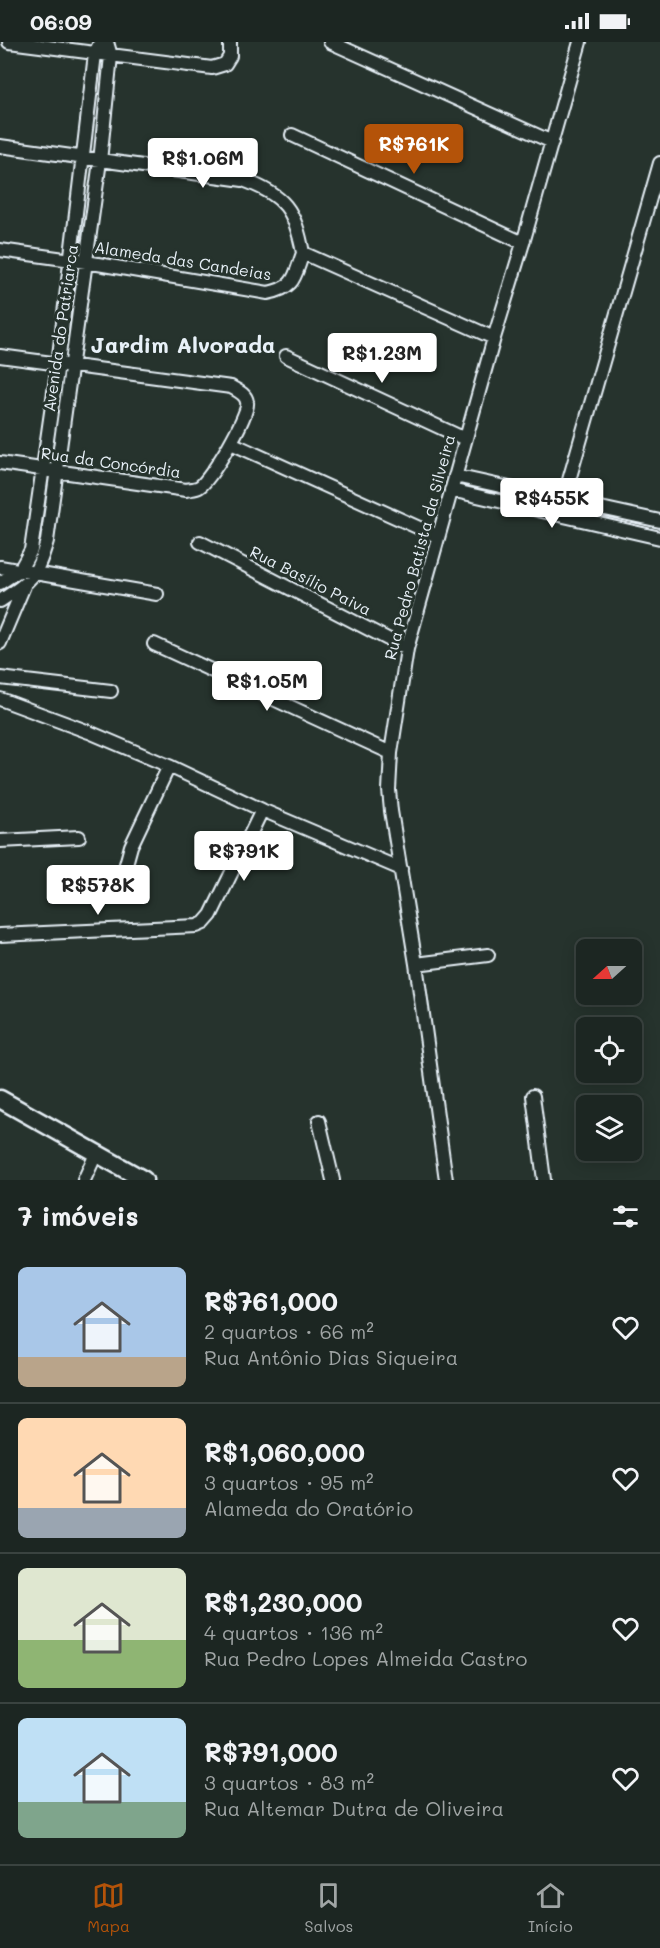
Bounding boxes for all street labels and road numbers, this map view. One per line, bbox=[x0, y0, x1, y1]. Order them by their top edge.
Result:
street label: Alameda das Candeias bbox=[93, 236, 273, 284]
street label: Avenida do Patriarca bbox=[38, 243, 82, 413]
street label: Rua Pedro Batista da Silveira bbox=[379, 432, 459, 662]
street label: Rua da Concórdia bbox=[40, 442, 182, 482]
street label: Rua Basílio Paiva bbox=[247, 540, 375, 620]

